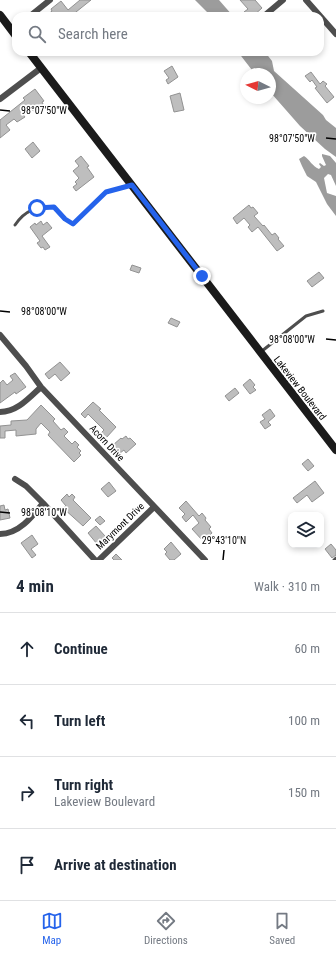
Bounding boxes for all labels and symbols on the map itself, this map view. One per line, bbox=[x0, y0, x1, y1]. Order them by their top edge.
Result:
north arrow bbox=[240, 68, 276, 104]
text: 98°07'50"W bbox=[21, 105, 67, 116]
text: 98°07'50"W bbox=[269, 133, 315, 144]
route start bbox=[28, 199, 46, 217]
route end bbox=[193, 267, 211, 285]
text: 98°08'00"W bbox=[21, 306, 67, 317]
text: 98°08'00"W bbox=[269, 334, 315, 345]
street label: Lakeview Boulevard bbox=[272, 354, 328, 422]
street label: Acorn Drive bbox=[87, 423, 127, 464]
street label: Marymont Drive bbox=[94, 500, 146, 552]
text: 98°08'10"W bbox=[21, 507, 67, 518]
text: 29°43'10"N bbox=[202, 535, 246, 546]

